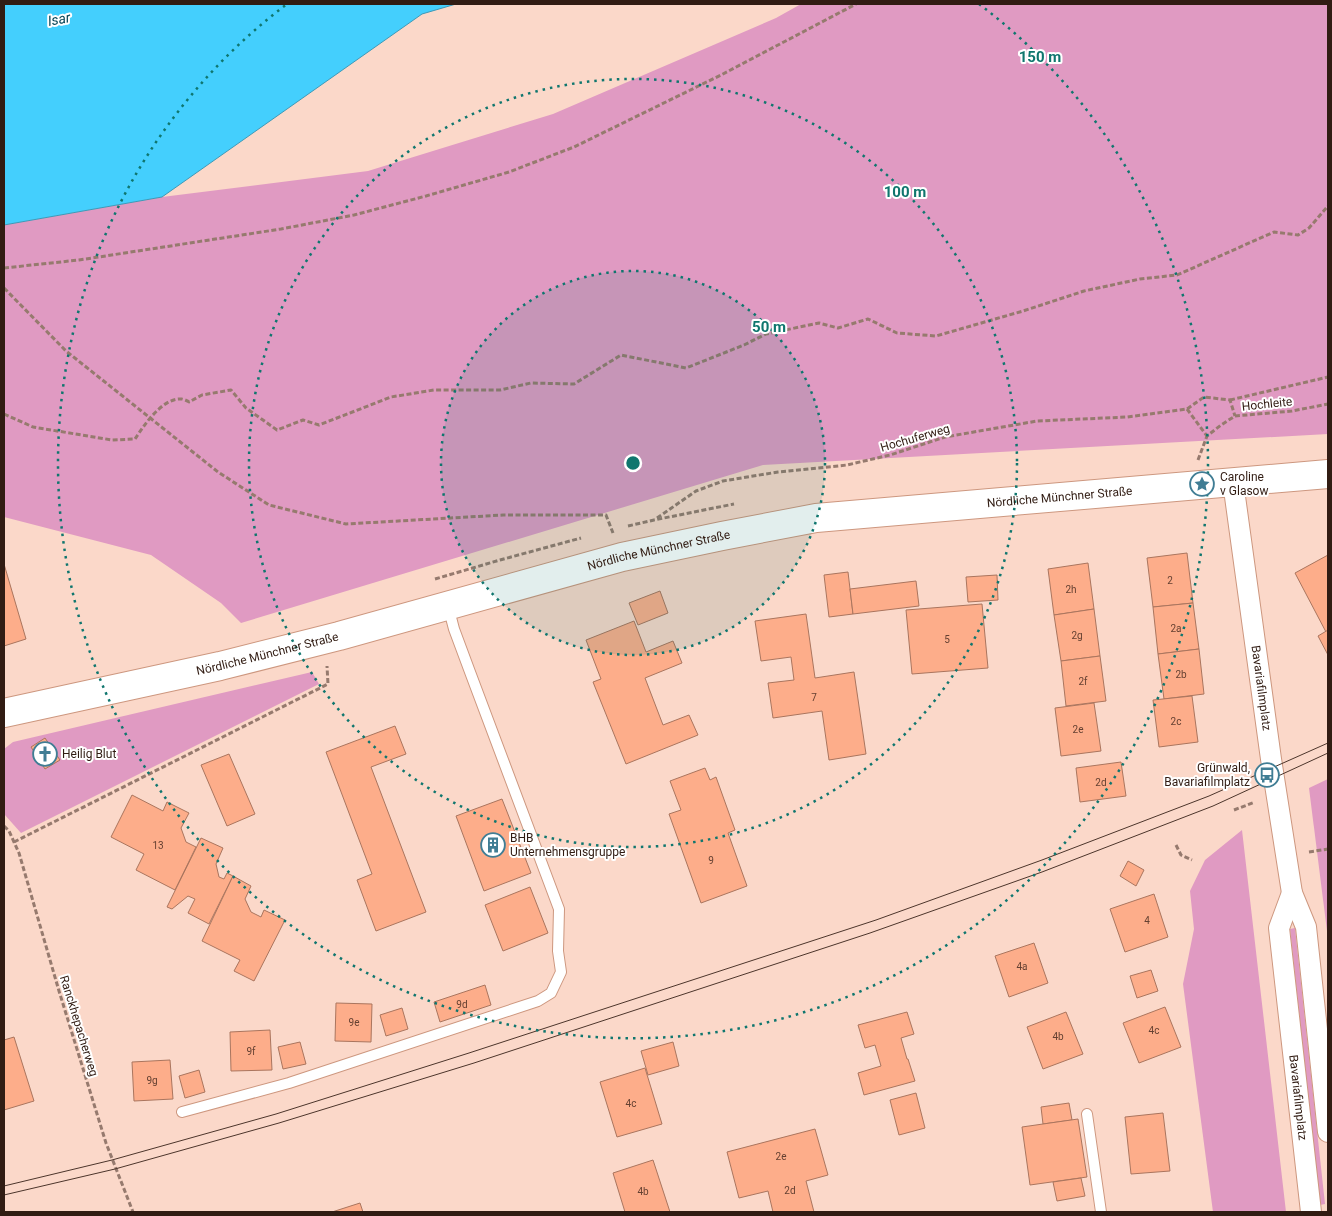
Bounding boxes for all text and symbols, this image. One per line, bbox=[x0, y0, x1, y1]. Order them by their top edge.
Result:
water label: Isar bbox=[46, 9, 72, 29]
text: 150 m bbox=[1019, 48, 1061, 66]
text: 100 m bbox=[884, 183, 926, 201]
text: 50 m bbox=[752, 318, 786, 336]
street label: Hochleite bbox=[1241, 394, 1293, 414]
street label: Hochuferweg bbox=[879, 421, 951, 455]
centre of rings bbox=[624, 454, 642, 472]
place label: Caroline v Glasow bbox=[1220, 470, 1268, 498]
place icon: Caroline v Glasow bbox=[1189, 471, 1215, 497]
street label: Nördliche Münchner Straße bbox=[986, 484, 1133, 510]
street label: Nördliche Münchner Straße bbox=[586, 528, 731, 573]
house number: 2 bbox=[1167, 575, 1173, 586]
house number: 2h bbox=[1065, 584, 1077, 595]
house number: 2a bbox=[1170, 623, 1182, 634]
street label: Nördliche Münchner Straße bbox=[195, 629, 340, 678]
house number: 2g bbox=[1071, 630, 1083, 641]
house number: 5 bbox=[944, 634, 950, 645]
street label: Bavariafilmplatz bbox=[1248, 645, 1274, 732]
house number: 2b bbox=[1175, 669, 1187, 680]
house number: 2f bbox=[1078, 676, 1088, 687]
house number: 7 bbox=[811, 692, 817, 703]
house number: 2c bbox=[1171, 716, 1181, 727]
house number: 2e bbox=[1073, 724, 1083, 735]
church icon: Heilig Blut bbox=[32, 741, 58, 767]
place label: Heilig Blut bbox=[62, 747, 116, 761]
place label: Grünwald, Bavariafilmplatz bbox=[1164, 761, 1250, 789]
bus stop icon: Grünwald, Bavariafilmplatz bbox=[1254, 762, 1280, 788]
house number: 2d bbox=[1095, 777, 1107, 788]
place label: BHB Unternehmensgruppe bbox=[510, 831, 625, 859]
building icon: BHB Unternehmensgruppe bbox=[480, 832, 506, 858]
house number: 13 bbox=[152, 840, 164, 851]
house number: 9 bbox=[708, 855, 714, 866]
house number: 4 bbox=[1144, 915, 1150, 926]
house number: 4a bbox=[1016, 961, 1028, 972]
street label: Ranckhepacherweg bbox=[57, 974, 101, 1078]
house number: 9d bbox=[456, 999, 468, 1010]
house number: 9e bbox=[349, 1017, 359, 1028]
house number: 4c bbox=[1149, 1025, 1159, 1036]
house number: 4b bbox=[1052, 1031, 1064, 1042]
house number: 9f bbox=[246, 1046, 256, 1057]
street label: Bavariafilmplatz bbox=[1286, 1054, 1310, 1141]
house number: 9g bbox=[146, 1075, 158, 1086]
house number: 4c bbox=[626, 1098, 636, 1109]
house number: 2e bbox=[776, 1151, 786, 1162]
house number: 2d bbox=[784, 1185, 796, 1196]
house number: 4b bbox=[637, 1186, 649, 1197]

